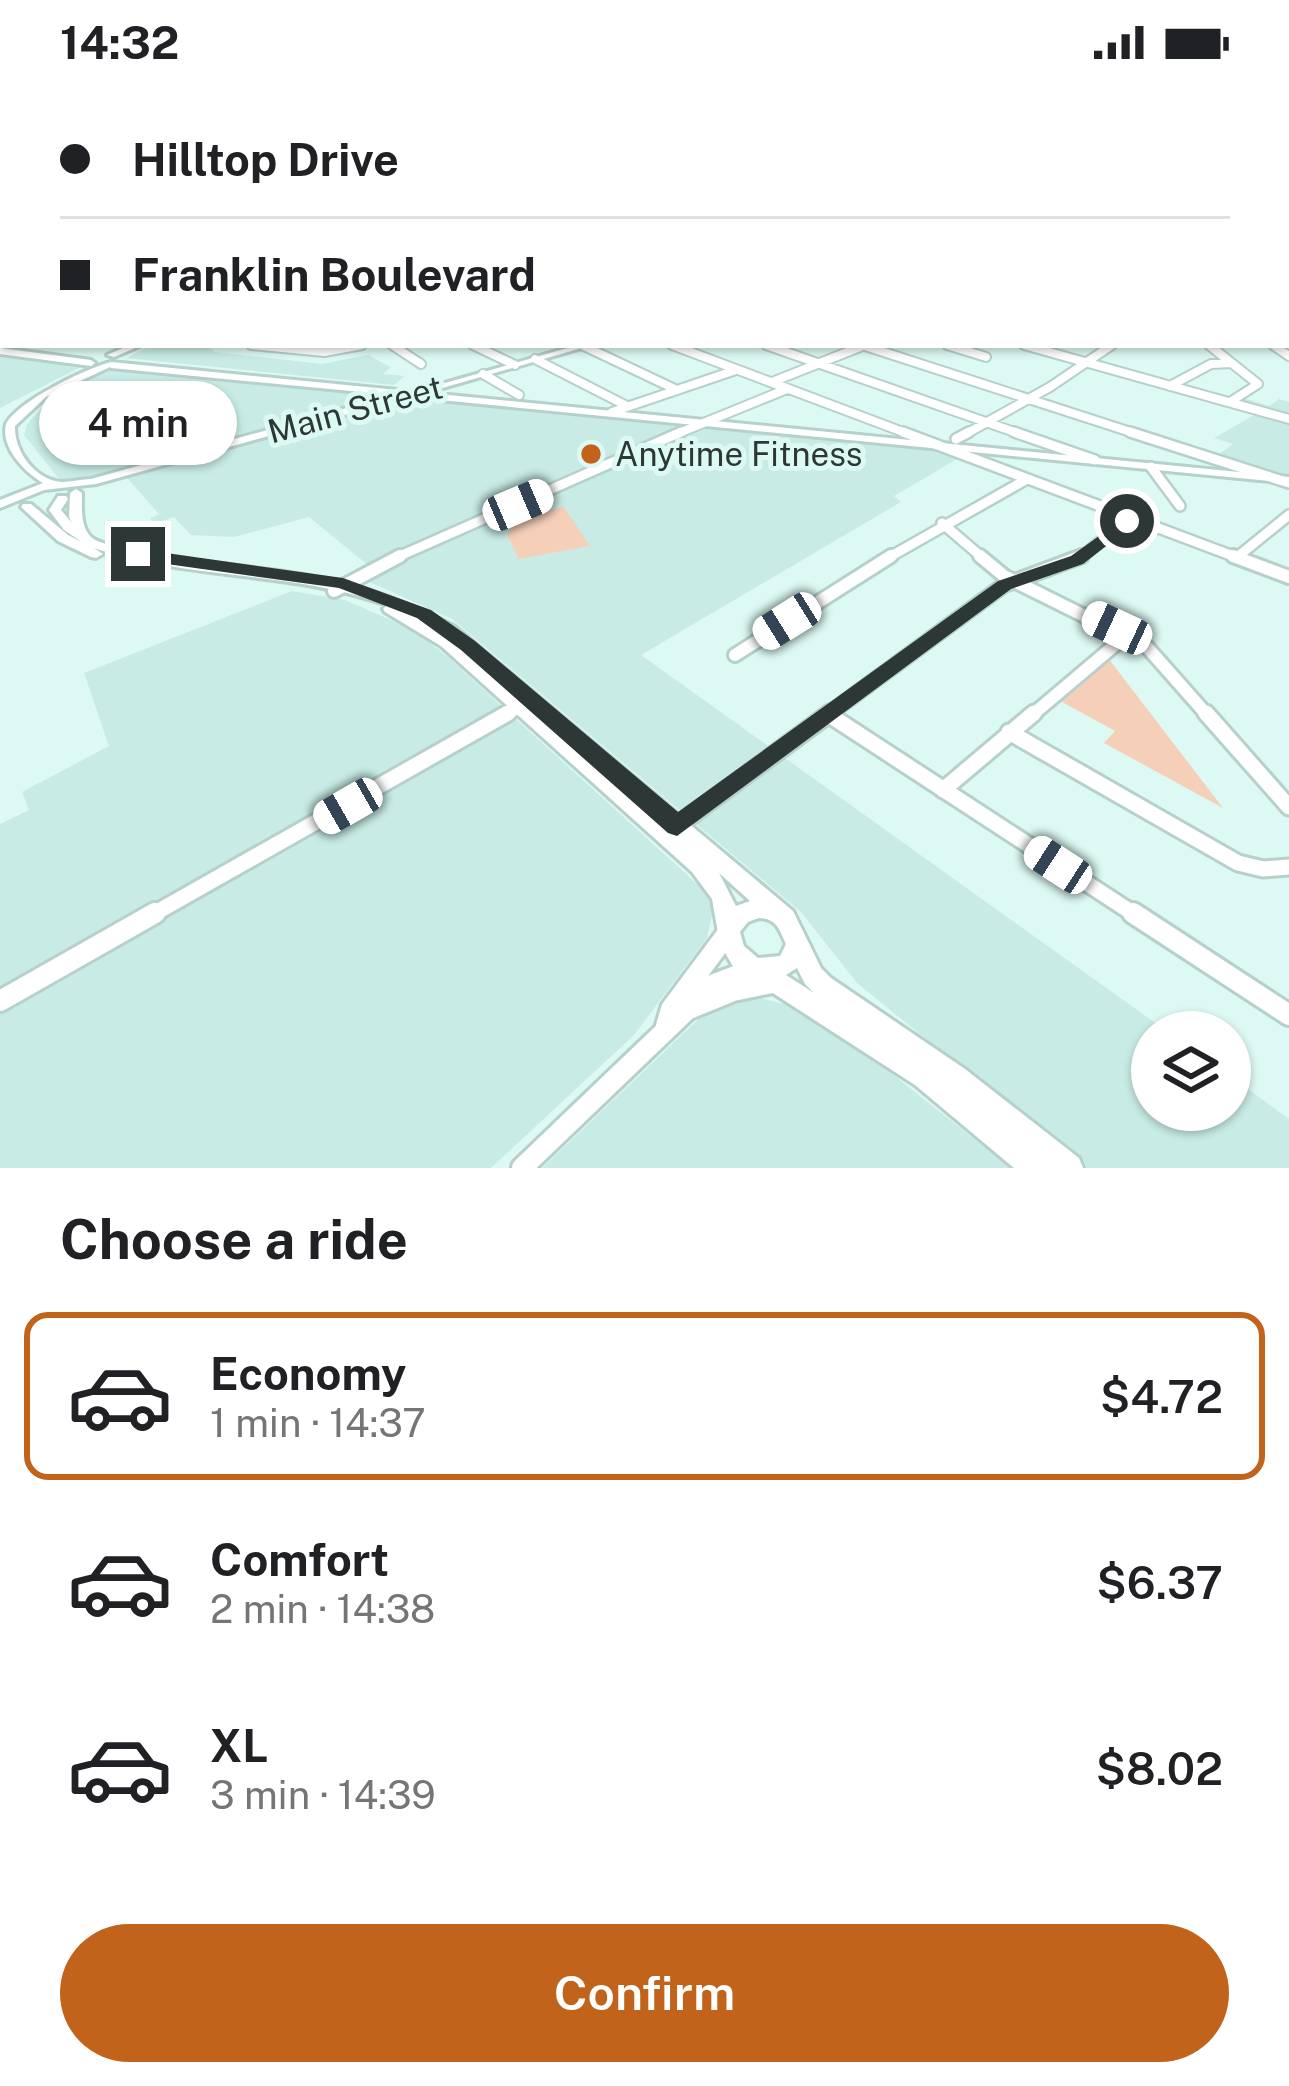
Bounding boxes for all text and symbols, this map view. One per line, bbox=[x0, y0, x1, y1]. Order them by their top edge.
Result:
text: 14:32 bbox=[60, 16, 179, 69]
text: Hilltop Drive bbox=[132, 133, 399, 186]
text: Franklin Boulevard bbox=[132, 248, 536, 301]
street label: Main Street bbox=[264, 367, 446, 451]
callout: 4 min bbox=[39, 380, 237, 464]
text: 4 min bbox=[87, 400, 189, 446]
place label: Anytime Fitness bbox=[615, 435, 862, 473]
marker: Anytime Fitness bbox=[578, 441, 604, 467]
car bbox=[478, 474, 558, 536]
route start bbox=[1100, 494, 1154, 548]
route end bbox=[111, 527, 165, 581]
car bbox=[747, 587, 827, 655]
car bbox=[1077, 596, 1157, 660]
car bbox=[308, 772, 388, 840]
car bbox=[1018, 830, 1098, 900]
map controls bbox=[1131, 1011, 1251, 1131]
button: layers bbox=[1131, 1011, 1251, 1131]
text: Choose a ride bbox=[60, 1208, 408, 1271]
icon: car bbox=[66, 1342, 174, 1450]
text: Economy bbox=[210, 1347, 406, 1400]
text: $4.72 bbox=[1100, 1370, 1223, 1423]
text: 1 min · 14:37 bbox=[210, 1400, 426, 1446]
icon: car bbox=[66, 1528, 174, 1636]
text: Comfort bbox=[210, 1533, 389, 1586]
text: $6.37 bbox=[1097, 1556, 1223, 1609]
text: 2 min · 14:38 bbox=[210, 1586, 435, 1632]
icon: car bbox=[66, 1714, 174, 1822]
text: XL bbox=[210, 1719, 268, 1772]
text: $8.02 bbox=[1096, 1742, 1223, 1795]
text: 3 min · 14:39 bbox=[210, 1772, 436, 1818]
button: Confirm bbox=[60, 1924, 1229, 2062]

